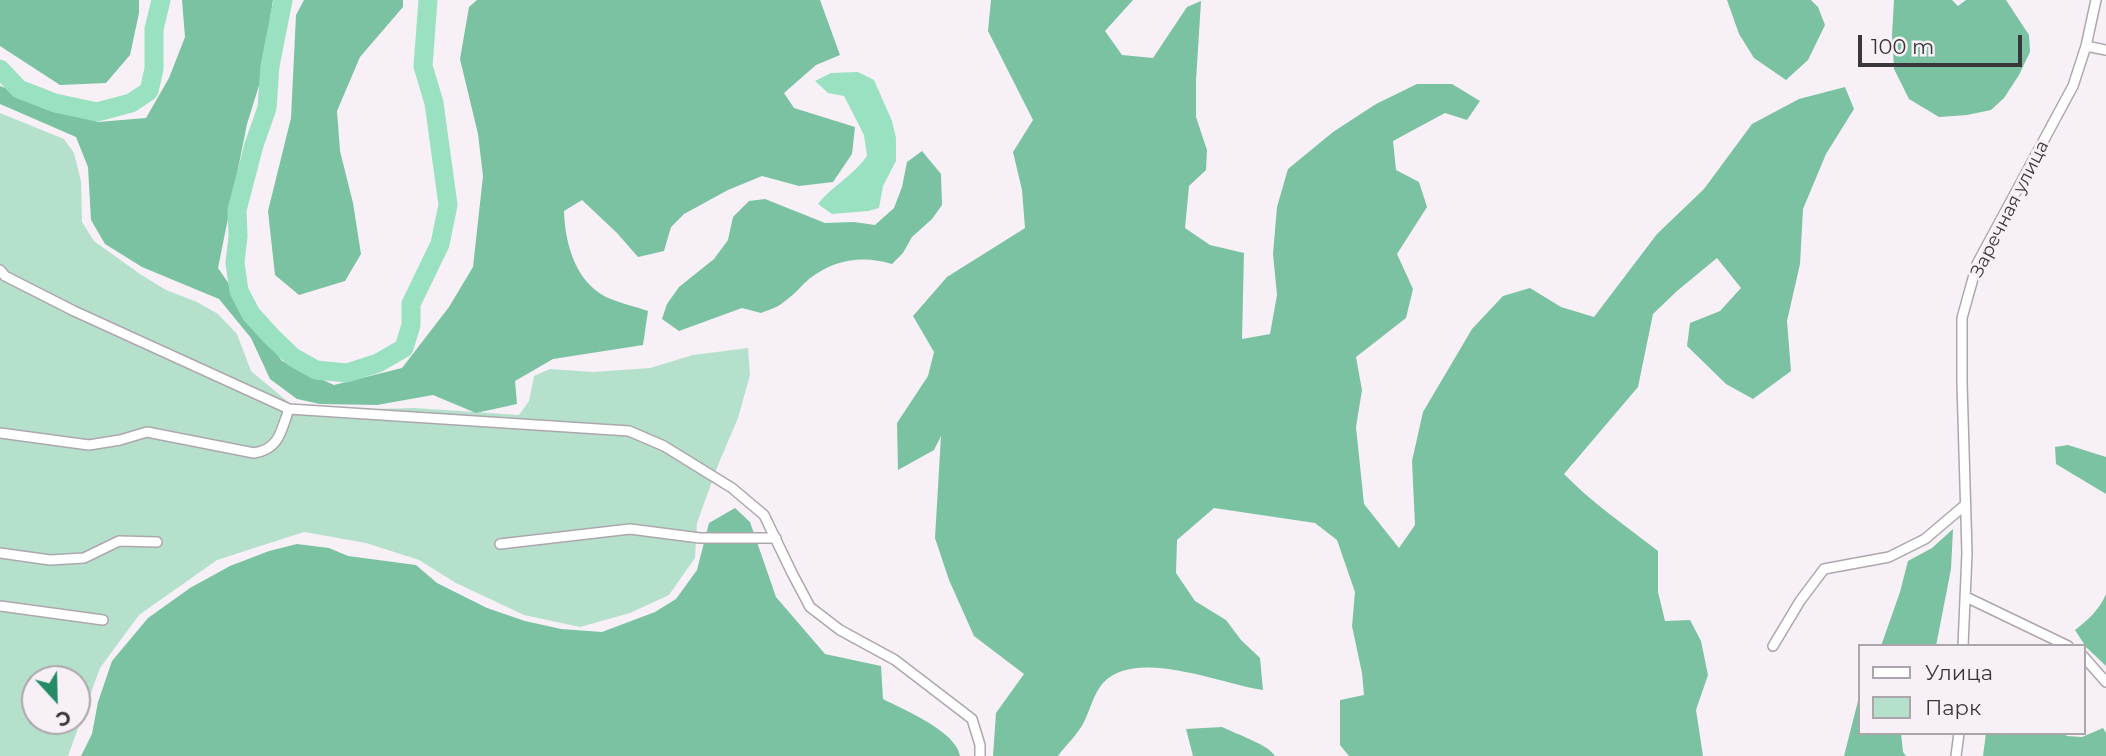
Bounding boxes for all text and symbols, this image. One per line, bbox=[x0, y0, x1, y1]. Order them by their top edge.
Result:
scale bar bbox=[1861, 21, 2025, 65]
text: 100 m bbox=[1871, 34, 1934, 59]
street label: Заречная улица bbox=[1966, 137, 2054, 281]
legend bbox=[1857, 644, 2085, 735]
text: Улица bbox=[1925, 660, 1993, 685]
north arrow bbox=[21, 665, 91, 735]
text: Парк bbox=[1925, 695, 1981, 720]
text: С bbox=[53, 705, 74, 731]

